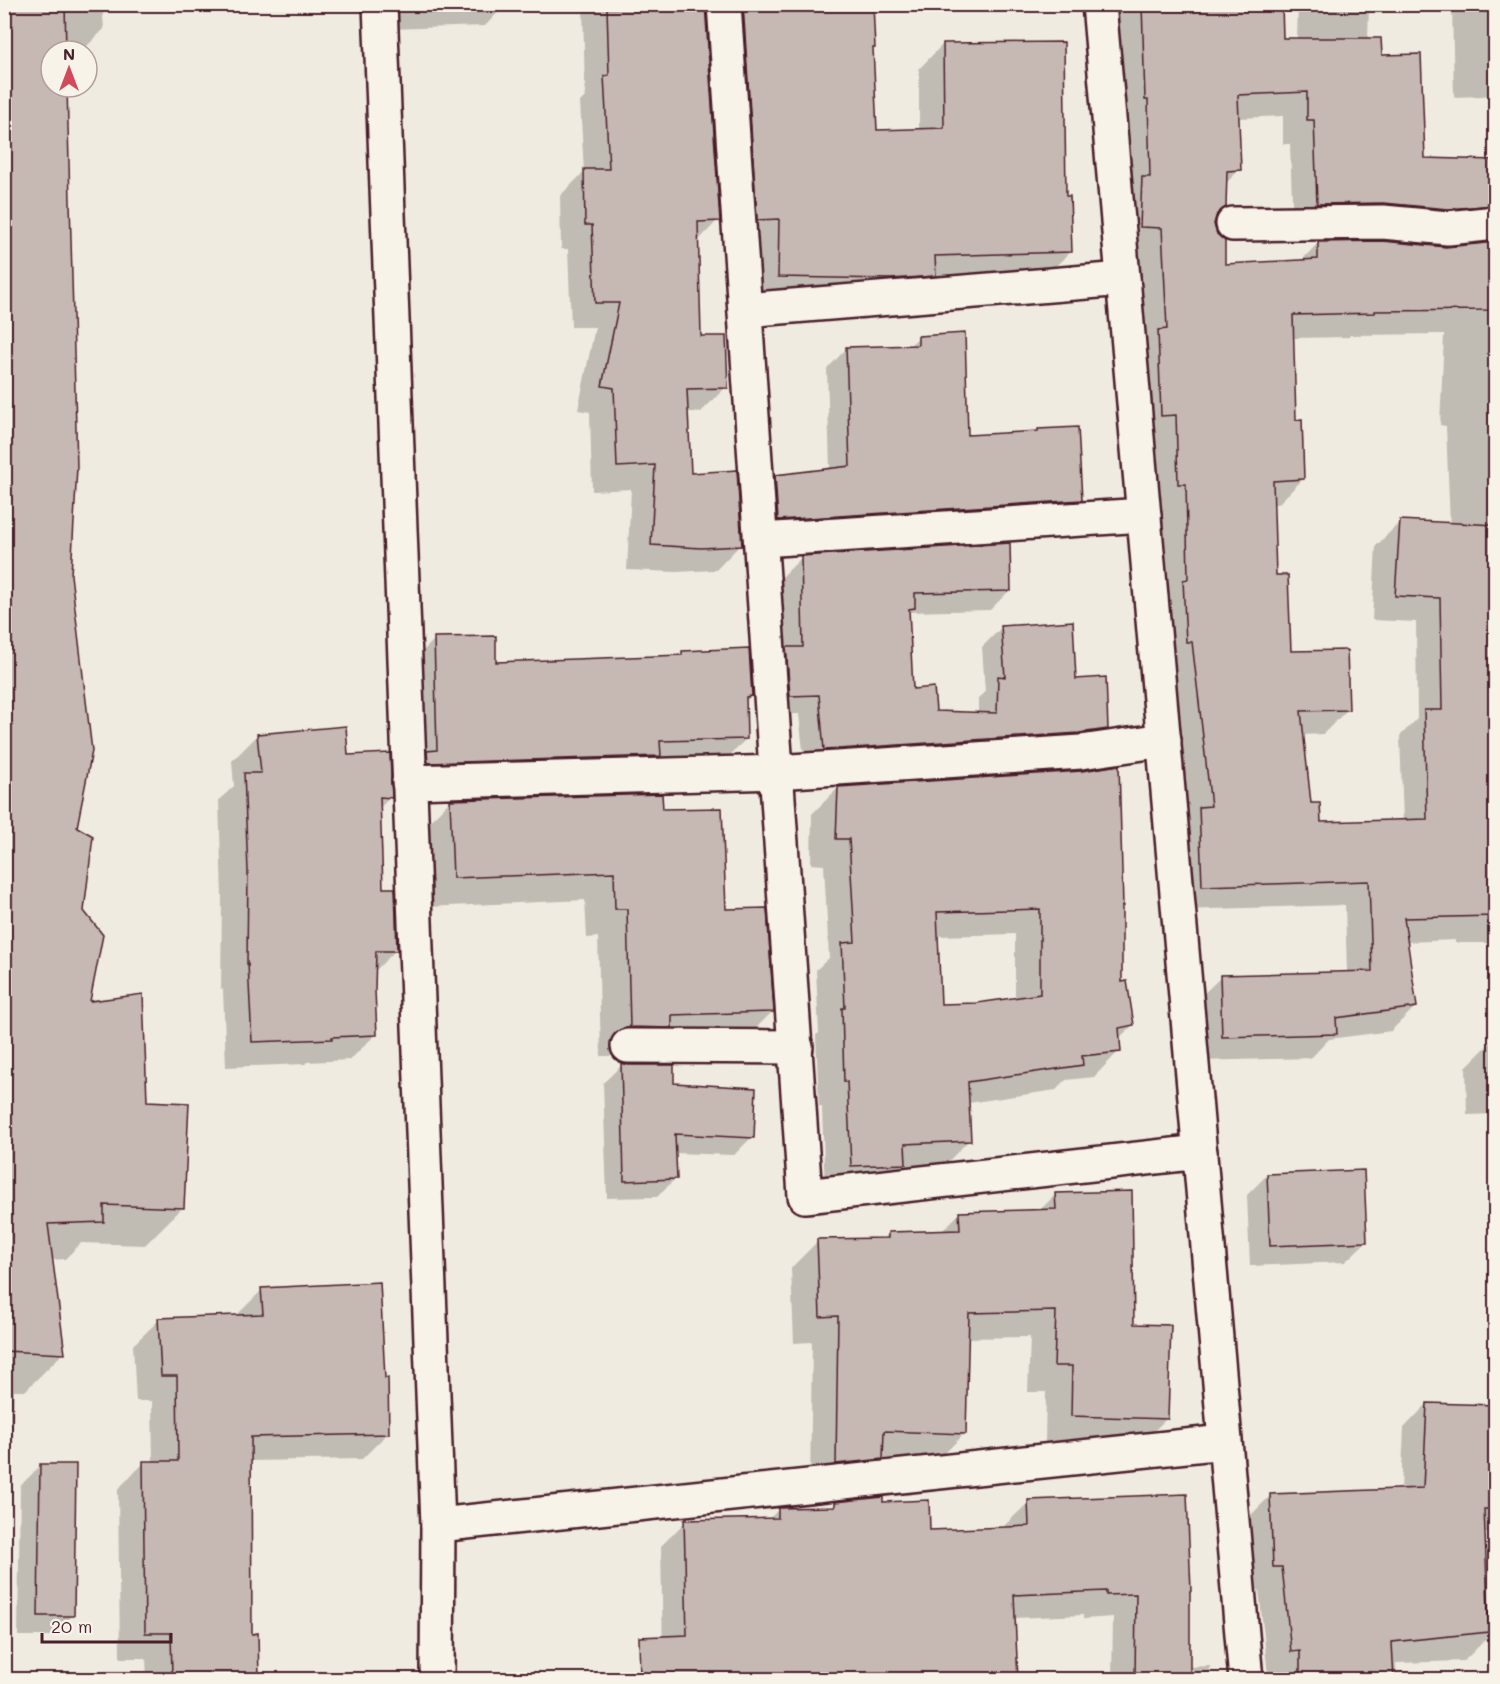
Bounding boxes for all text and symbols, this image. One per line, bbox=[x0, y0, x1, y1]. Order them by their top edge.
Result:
north arrow bbox=[39, 39, 99, 99]
text: N bbox=[63, 43, 75, 64]
scale bar bbox=[42, 1606, 171, 1644]
text: 20 m bbox=[51, 1614, 92, 1638]

